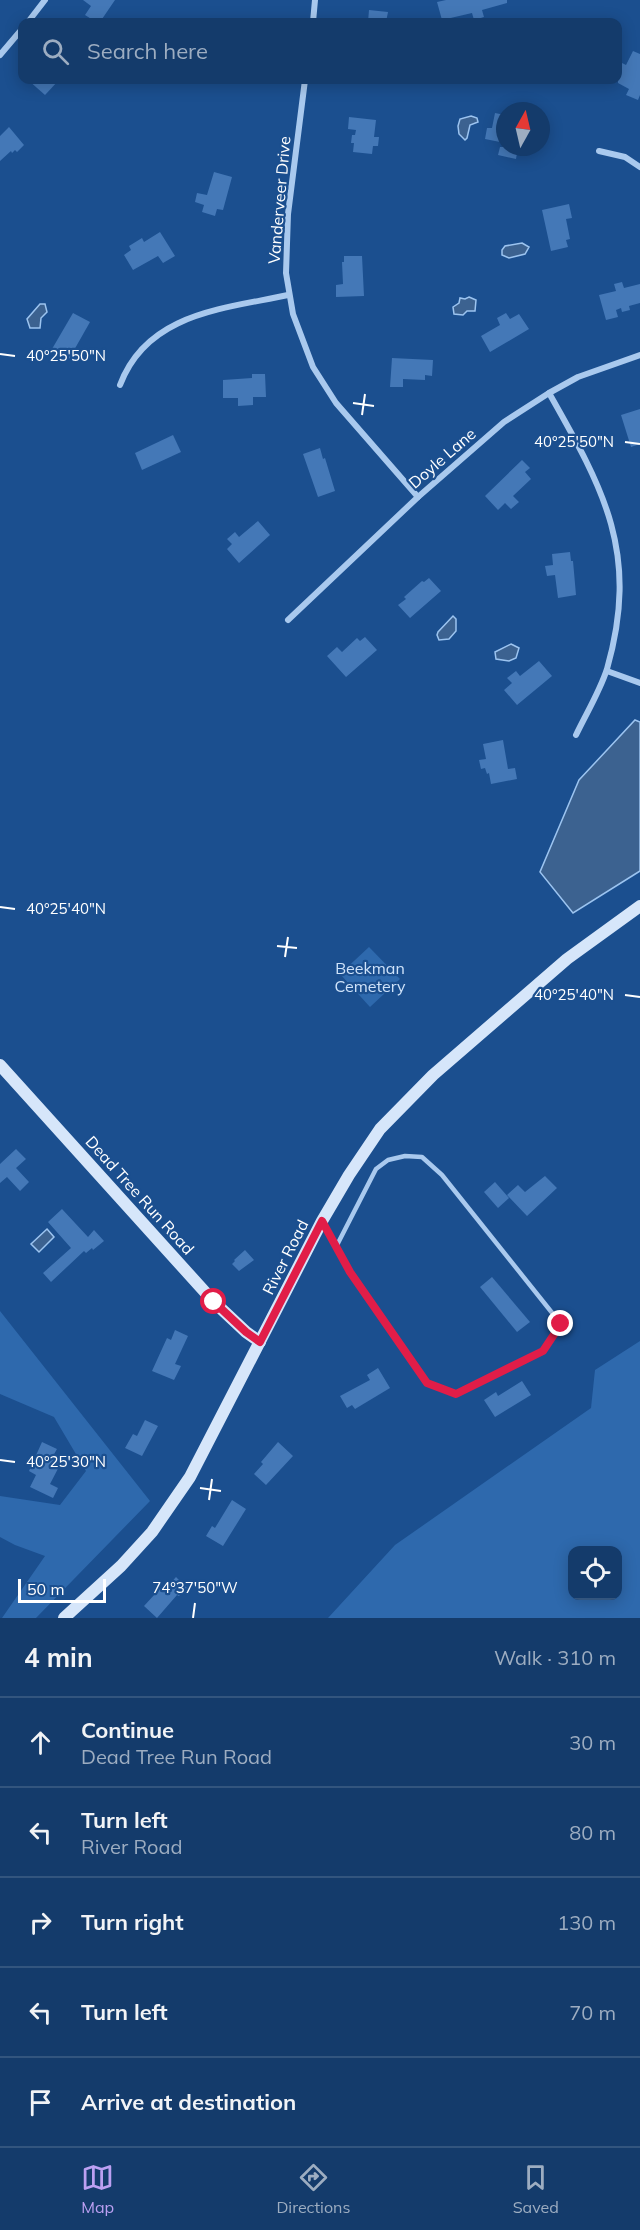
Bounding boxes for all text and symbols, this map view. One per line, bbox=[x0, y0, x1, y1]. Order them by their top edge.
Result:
search box bbox=[18, 18, 622, 84]
icon: search bbox=[39, 35, 72, 68]
text: Search here bbox=[87, 37, 208, 65]
north arrow bbox=[496, 102, 550, 156]
street label: Vanderveer Drive bbox=[263, 135, 295, 265]
text: 40°25'50"N bbox=[26, 346, 106, 365]
street label: Doyle Lane bbox=[404, 423, 480, 493]
text: 40°25'50"N bbox=[534, 432, 614, 451]
text: 40°25'40"N bbox=[26, 899, 106, 918]
park label: Beekman Cemetery bbox=[335, 958, 406, 996]
text: 40°25'40"N bbox=[534, 985, 614, 1004]
street label: Dead Tree Run Road bbox=[81, 1132, 199, 1258]
street label: River Road bbox=[258, 1216, 312, 1298]
route start bbox=[200, 1288, 226, 1314]
route end bbox=[547, 1310, 573, 1336]
text: 40°25'30"N bbox=[26, 1452, 106, 1471]
map controls bbox=[568, 1546, 622, 1600]
button: locate bbox=[568, 1546, 622, 1600]
scale bar bbox=[18, 1576, 106, 1604]
text: 74°37'50"W bbox=[152, 1578, 238, 1597]
text: 50 m bbox=[27, 1579, 64, 1599]
text: 4 min bbox=[24, 1641, 93, 1674]
text: Walk · 310 m bbox=[494, 1645, 616, 1670]
text: Continue bbox=[81, 1716, 174, 1744]
icon: ahead bbox=[24, 1726, 57, 1759]
text: 30 m bbox=[569, 1730, 616, 1755]
text: Dead Tree Run Road bbox=[81, 1744, 272, 1769]
text: Turn left bbox=[81, 1806, 168, 1834]
icon: left bbox=[24, 1816, 57, 1849]
text: 80 m bbox=[569, 1820, 616, 1845]
text: River Road bbox=[81, 1834, 182, 1859]
icon: right bbox=[24, 1906, 57, 1939]
text: Turn right bbox=[81, 1908, 184, 1936]
text: 130 m bbox=[557, 1910, 616, 1935]
icon: left bbox=[24, 1996, 57, 2029]
text: Turn left bbox=[81, 1998, 168, 2026]
text: 70 m bbox=[569, 2000, 616, 2025]
icon: arrive bbox=[24, 2086, 57, 2119]
text: Arrive at destination bbox=[81, 2088, 296, 2116]
tab: Map bbox=[81, 2161, 114, 2217]
tab: Directions bbox=[276, 2161, 350, 2217]
tab: Saved bbox=[513, 2161, 559, 2217]

